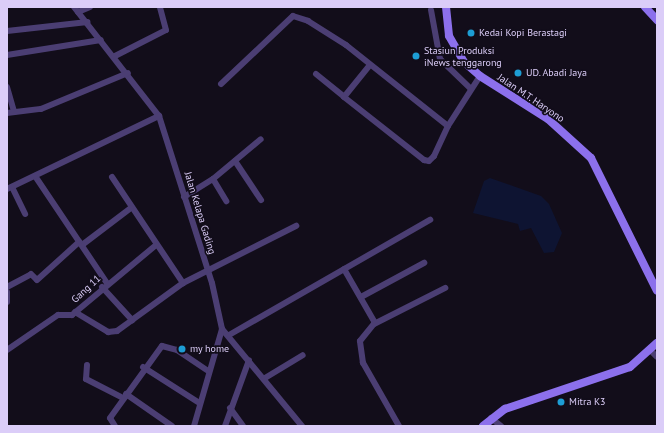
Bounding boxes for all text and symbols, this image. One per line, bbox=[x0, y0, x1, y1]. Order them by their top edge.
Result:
place label: Kedai Kopi Berastagi bbox=[479, 27, 567, 39]
marker: Kedai Kopi Berastagi bbox=[466, 28, 476, 38]
place label: Stasiun Produksi iNews tenggarong bbox=[424, 44, 502, 68]
marker: Stasiun Produksi iNews tenggarong bbox=[411, 51, 421, 61]
place label: UD. Abadi Jaya bbox=[526, 67, 588, 79]
marker: UD. Abadi Jaya bbox=[513, 68, 523, 78]
street label: Jalan M.T. Haryono bbox=[495, 71, 567, 125]
street label: Jalan Kelapa Gading bbox=[182, 170, 218, 256]
street label: Gang 11 bbox=[69, 273, 103, 305]
place label: my home bbox=[190, 343, 229, 355]
marker: my home bbox=[177, 344, 187, 354]
place label: Mitra K3 bbox=[569, 396, 606, 408]
marker: Mitra K3 bbox=[556, 397, 566, 407]

